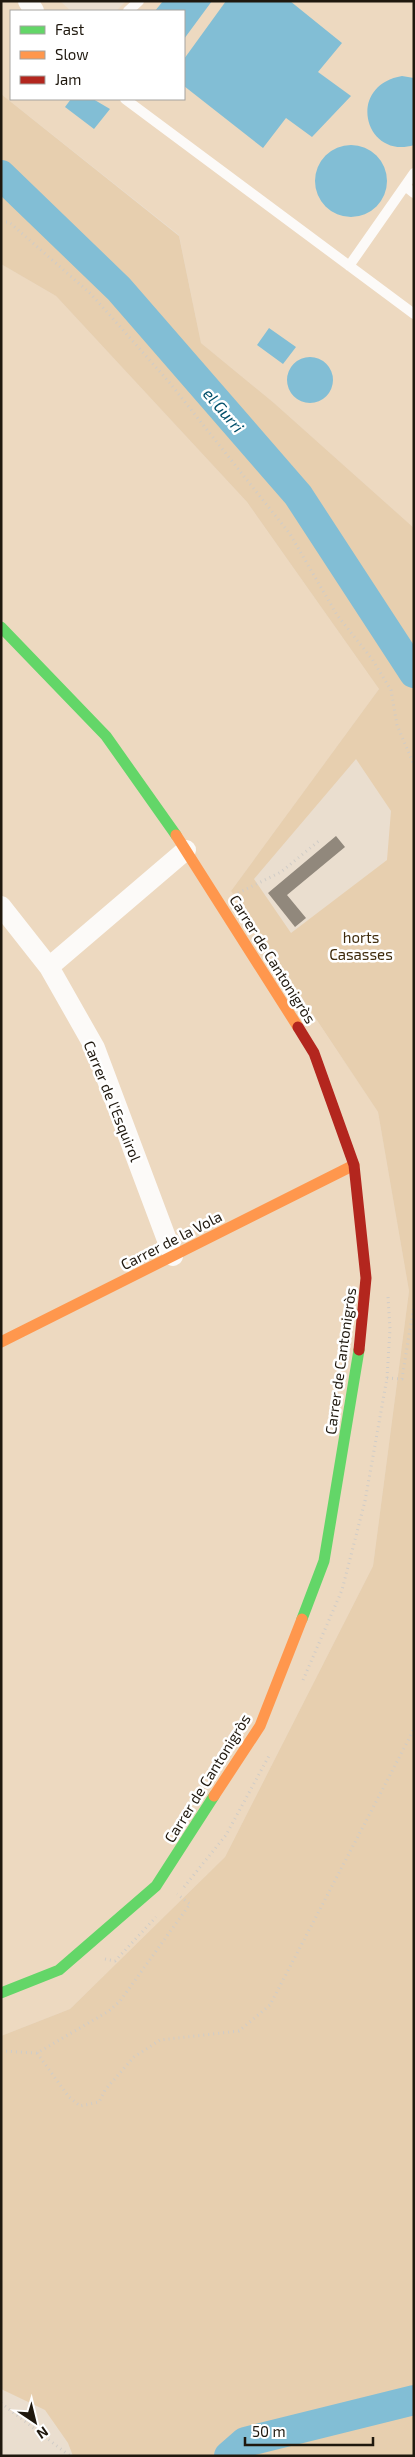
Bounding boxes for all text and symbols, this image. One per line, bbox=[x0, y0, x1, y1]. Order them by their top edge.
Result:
legend bbox=[10, 10, 185, 100]
text: Fast bbox=[55, 20, 85, 38]
text: Slow bbox=[55, 45, 89, 63]
text: Jam bbox=[55, 70, 81, 88]
water label: el Gurri bbox=[200, 384, 248, 436]
street label: Carrer de Cantonigròs bbox=[226, 891, 320, 1027]
park label: horts Casasses bbox=[329, 928, 393, 963]
street label: Carrer de l'Esquirol bbox=[81, 1038, 146, 1165]
street label: Carrer de la Vola bbox=[117, 1207, 225, 1273]
street label: Carrer de Cantonigròs bbox=[321, 1286, 359, 1436]
street label: Carrer de Cantonigròs bbox=[160, 1710, 254, 1846]
north arrow bbox=[10, 2397, 60, 2447]
scale bar bbox=[245, 2414, 372, 2446]
text: 50 m bbox=[252, 2422, 286, 2440]
text: N bbox=[34, 2423, 52, 2443]

